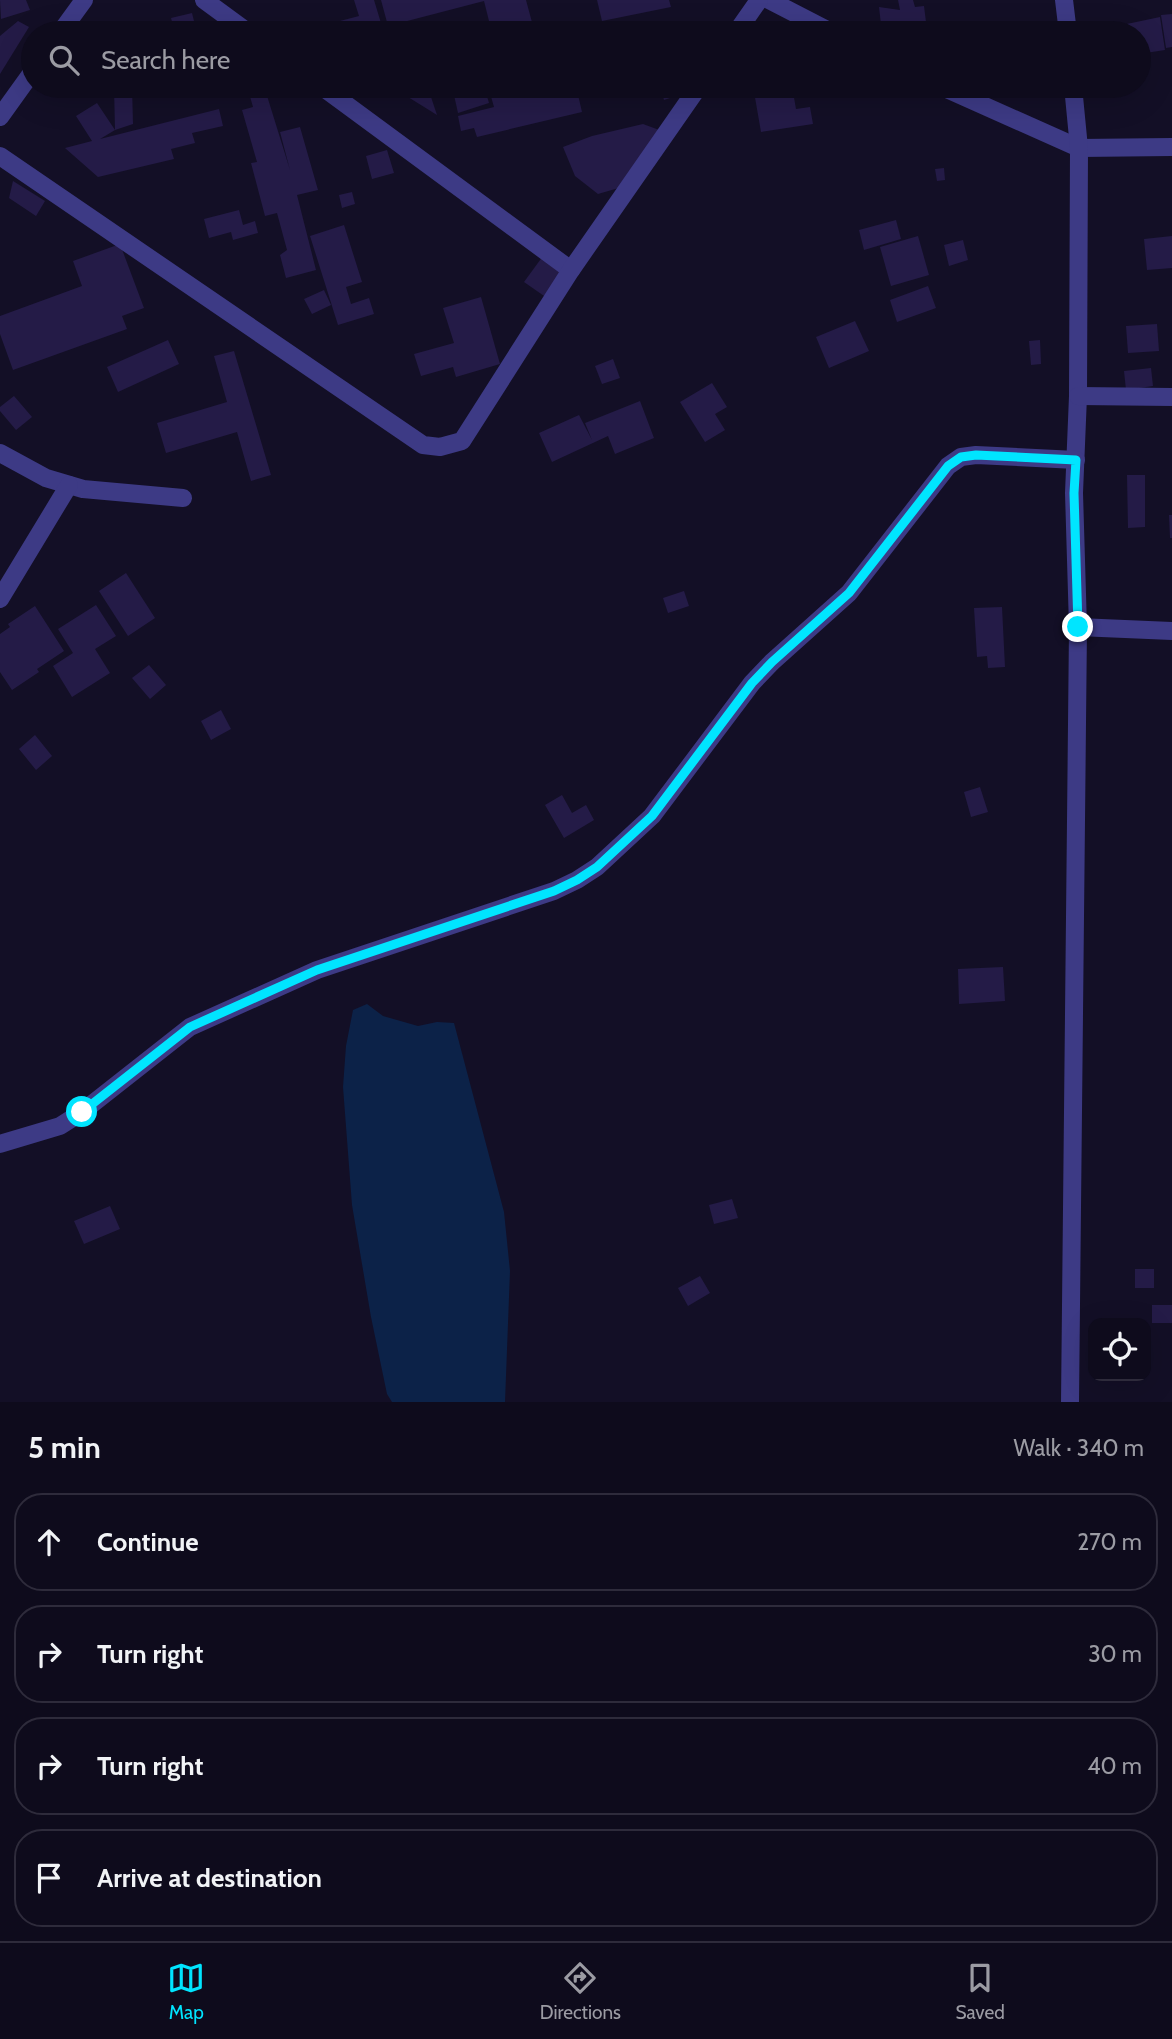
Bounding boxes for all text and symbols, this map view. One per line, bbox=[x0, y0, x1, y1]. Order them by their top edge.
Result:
search box bbox=[21, 21, 1151, 98]
icon: search bbox=[45, 41, 83, 79]
text: Search here bbox=[101, 44, 230, 76]
route end bbox=[1062, 611, 1093, 642]
route start bbox=[66, 1096, 97, 1127]
map controls bbox=[1088, 1318, 1151, 1381]
button: locate bbox=[1088, 1318, 1151, 1381]
text: 5 min bbox=[28, 1429, 101, 1466]
text: Walk · 340 m bbox=[1013, 1434, 1144, 1462]
icon: ahead bbox=[30, 1523, 68, 1561]
text: Continue bbox=[97, 1526, 199, 1558]
text: 270 m bbox=[1077, 1528, 1142, 1556]
icon: right bbox=[30, 1635, 68, 1673]
text: Turn right bbox=[97, 1638, 203, 1670]
text: 30 m bbox=[1088, 1640, 1142, 1668]
icon: right bbox=[30, 1747, 68, 1785]
text: Turn right bbox=[97, 1750, 203, 1782]
text: 40 m bbox=[1087, 1752, 1142, 1780]
icon: arrive bbox=[30, 1859, 68, 1897]
text: Arrive at destination bbox=[97, 1862, 322, 1894]
tab: Map bbox=[167, 1959, 205, 2024]
tab: Directions bbox=[540, 1959, 621, 2024]
tab: Saved bbox=[955, 1959, 1005, 2024]

